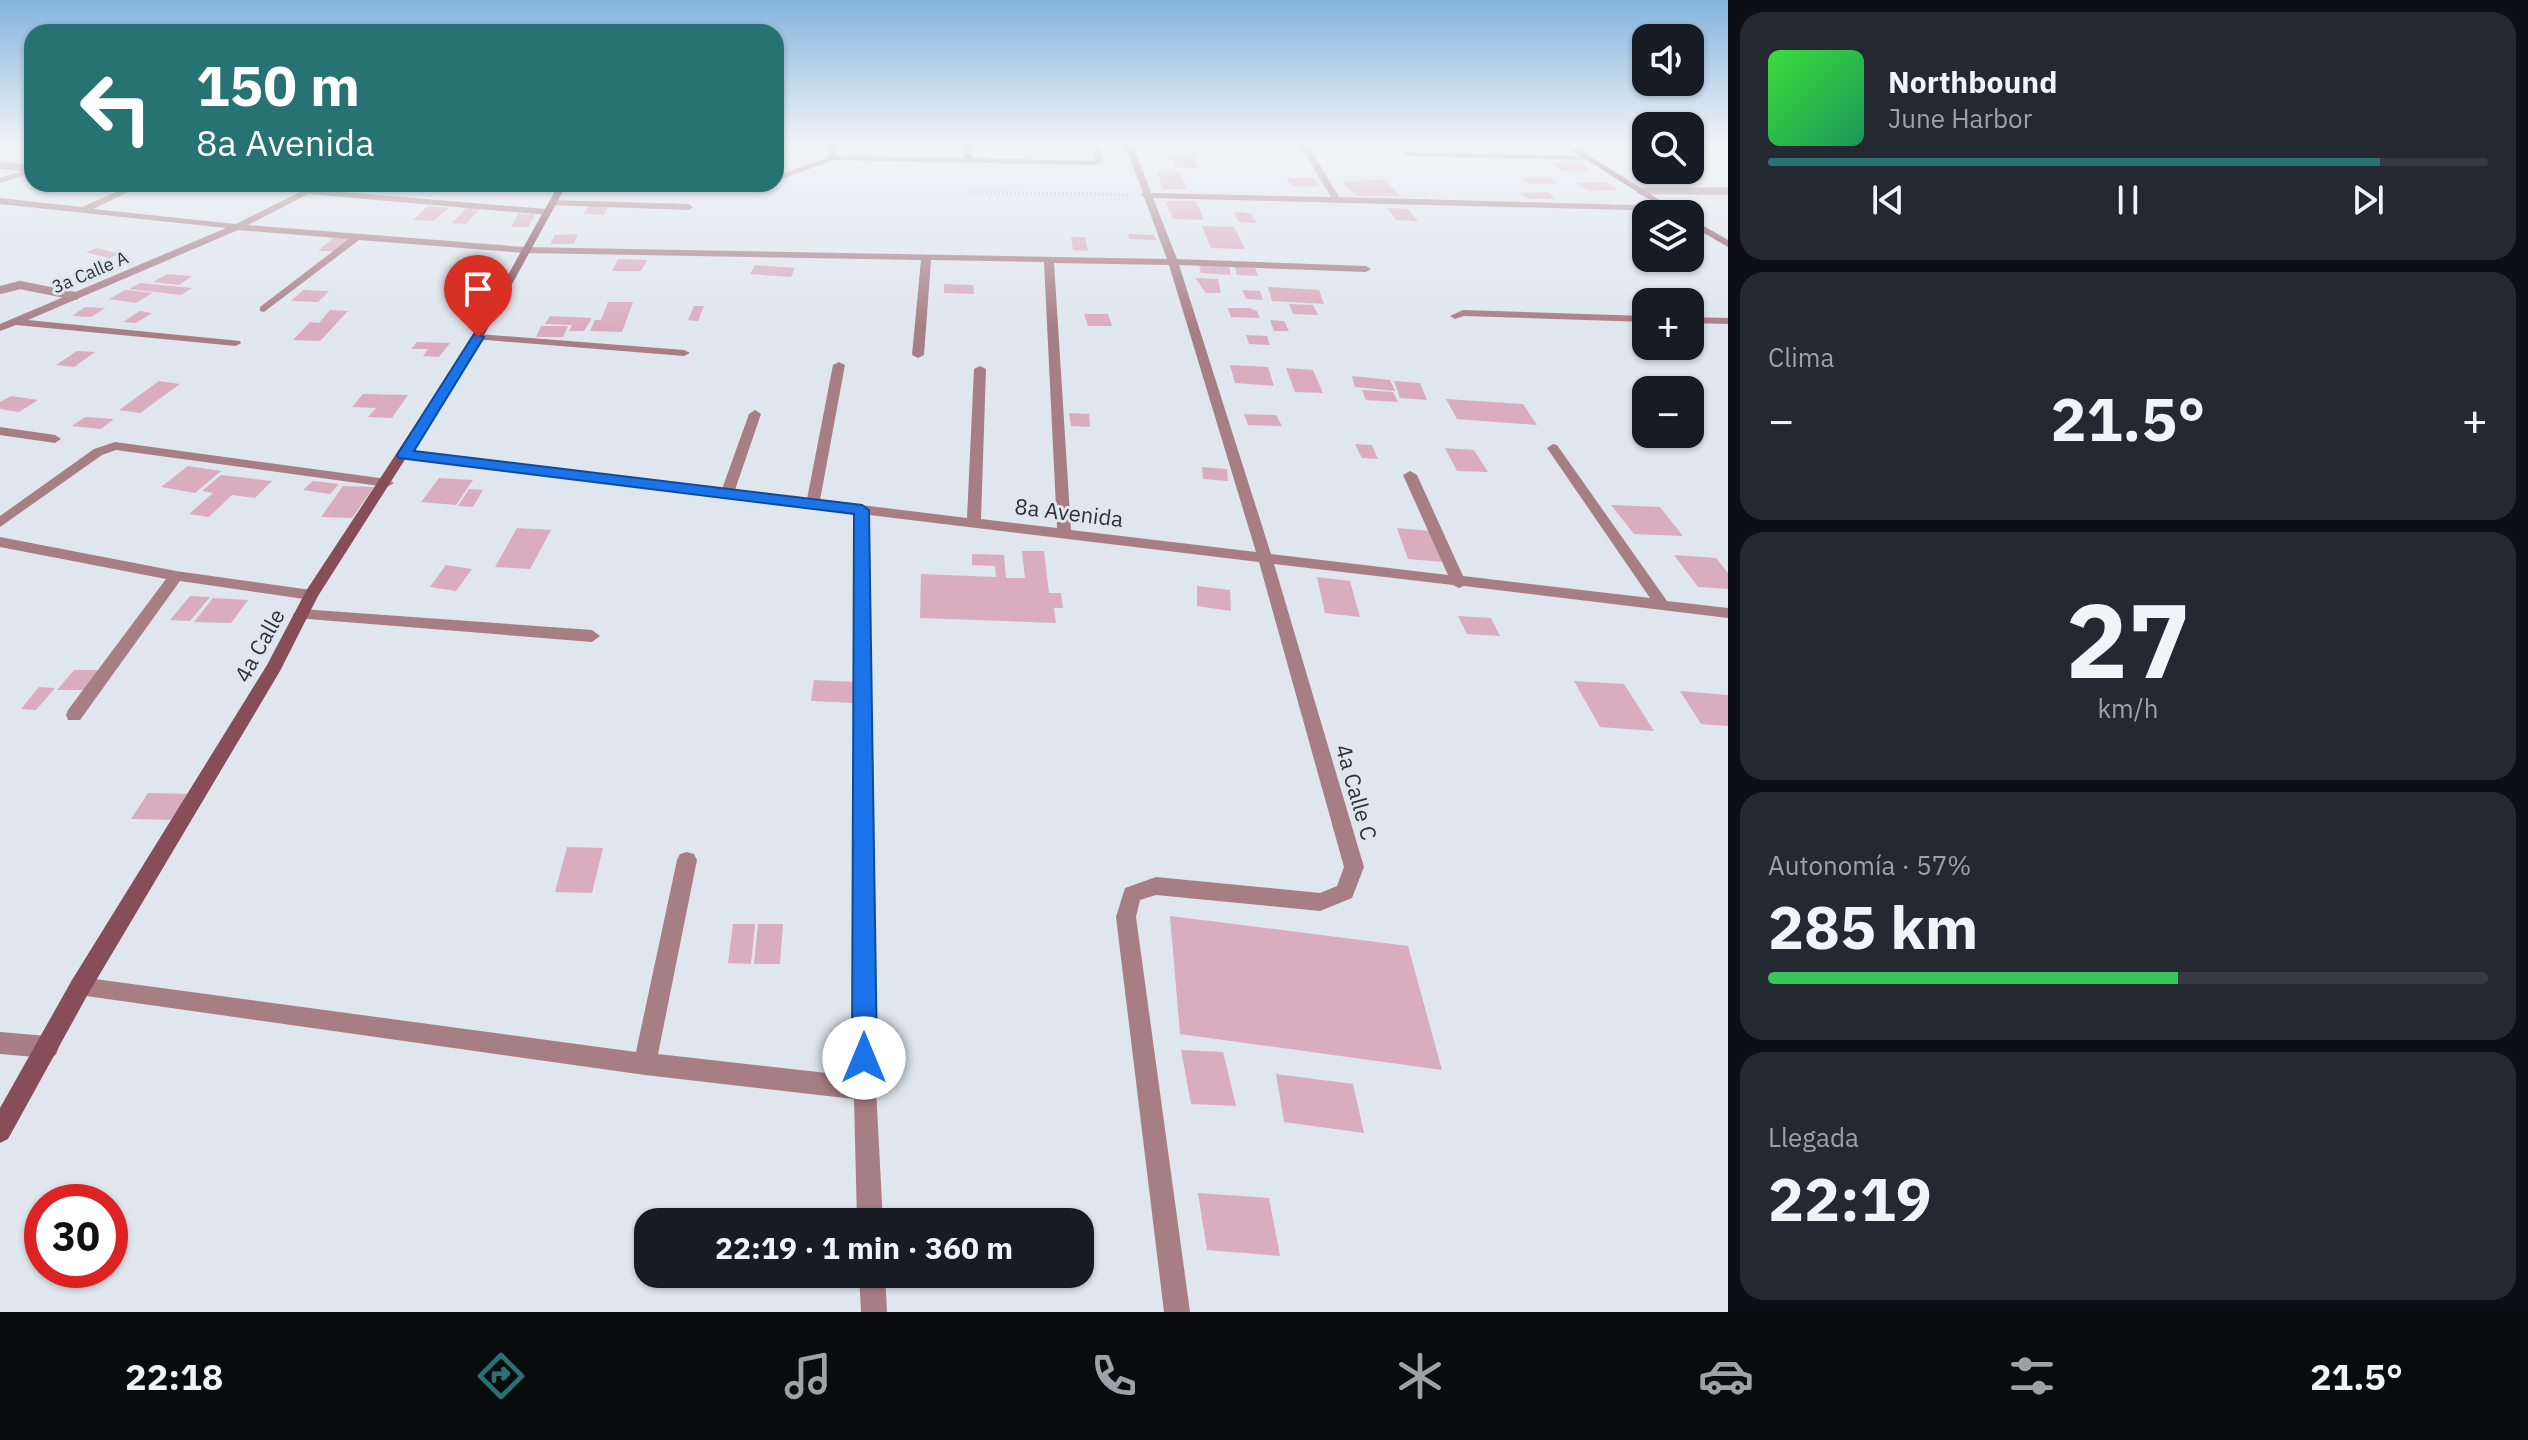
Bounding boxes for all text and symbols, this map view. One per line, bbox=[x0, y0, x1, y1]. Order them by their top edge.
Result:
map controls bbox=[1632, 24, 1704, 448]
button: sound bbox=[1632, 24, 1704, 96]
text: 150 m bbox=[196, 49, 360, 121]
icon: left bbox=[64, 56, 168, 160]
text: Northbound bbox=[1888, 62, 2057, 101]
text: June Harbor bbox=[1888, 101, 2032, 135]
button: search bbox=[1632, 112, 1704, 184]
text: 8a Avenida bbox=[196, 119, 374, 166]
icon: previous bbox=[1866, 178, 1910, 222]
icon: pause bbox=[2106, 178, 2150, 222]
icon: next bbox=[2346, 178, 2390, 222]
button: layers bbox=[1632, 200, 1704, 272]
street label: 3a Calle A bbox=[48, 245, 132, 298]
pin bbox=[444, 255, 512, 337]
icon: arrive bbox=[456, 267, 500, 311]
button: + bbox=[1632, 288, 1704, 360]
text: Clima bbox=[1768, 340, 1834, 374]
button: − bbox=[1632, 376, 1704, 448]
text: 21.5° bbox=[2051, 379, 2205, 458]
text: − bbox=[1768, 391, 1794, 448]
text: + bbox=[2462, 391, 2488, 448]
street label: 8a Avenida bbox=[1013, 491, 1125, 533]
text: 27 bbox=[2066, 571, 2190, 707]
street label: 4a Calle bbox=[227, 603, 291, 687]
text: km/h bbox=[2097, 691, 2159, 725]
street label: 4a Calle C bbox=[1330, 741, 1384, 843]
text: Autonomía · 57% bbox=[1768, 848, 1971, 882]
text: 285 km bbox=[1768, 887, 1978, 966]
position arrow bbox=[822, 1016, 906, 1100]
text: Llegada bbox=[1768, 1120, 1859, 1154]
text: 22:19 bbox=[1768, 1159, 1932, 1238]
speed limit sign: 30 bbox=[24, 1184, 128, 1288]
text: 22:19 · 1 min · 360 m bbox=[715, 1228, 1013, 1267]
icon: directions bbox=[473, 1348, 529, 1404]
icon: music bbox=[780, 1348, 836, 1404]
icon: phone bbox=[1086, 1348, 1142, 1404]
icon: climate bbox=[1392, 1348, 1448, 1404]
icon: car bbox=[1698, 1348, 1754, 1404]
icon: filters bbox=[2004, 1348, 2060, 1404]
text: 22:18 bbox=[125, 1353, 223, 1400]
text: 21.5° bbox=[2310, 1353, 2403, 1400]

